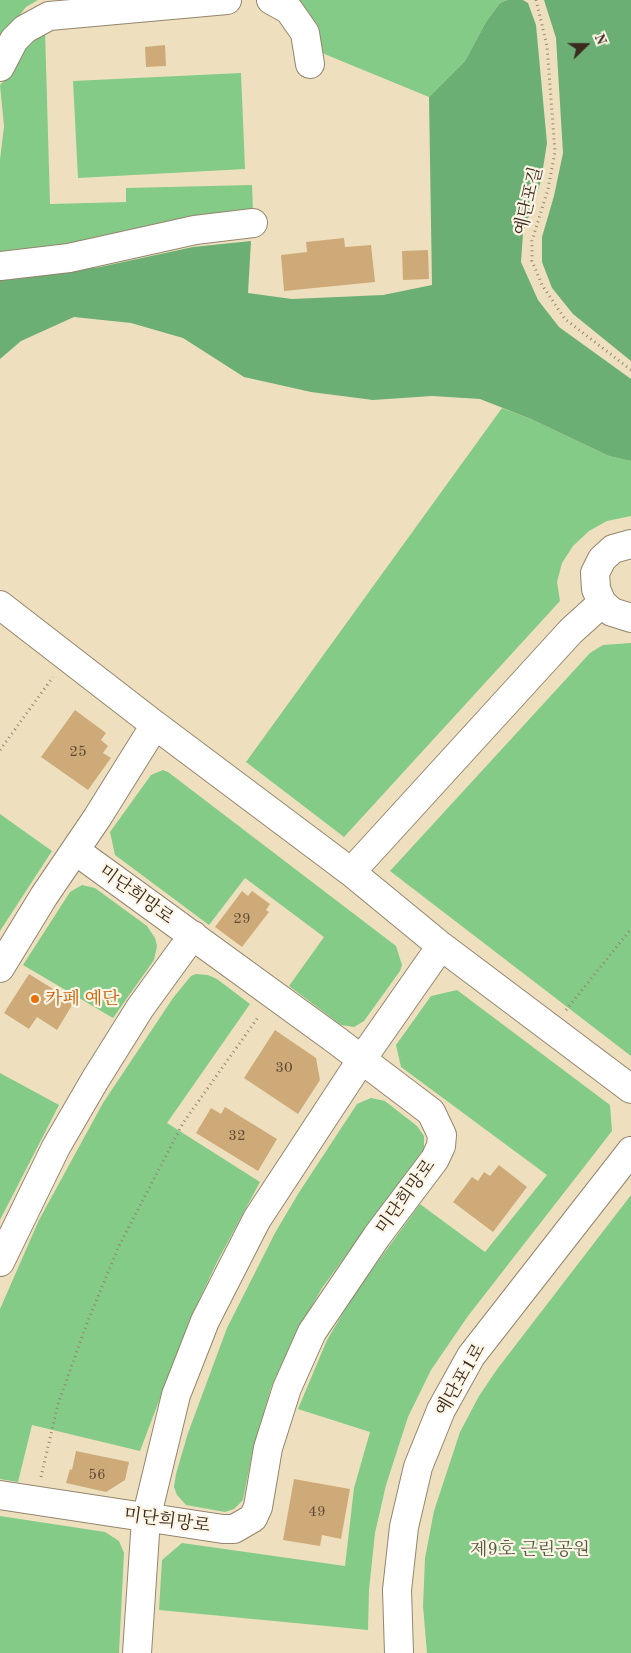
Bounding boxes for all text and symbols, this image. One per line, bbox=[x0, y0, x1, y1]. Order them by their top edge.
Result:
north arrow bbox=[561, 20, 611, 70]
text: N bbox=[591, 32, 608, 47]
street label: 예단포길 bbox=[510, 165, 548, 237]
house number: 25 bbox=[69, 743, 87, 761]
street label: 미단희망로 bbox=[94, 861, 178, 929]
house number: 29 bbox=[233, 910, 251, 928]
place label: 카페 예단 bbox=[45, 988, 120, 1010]
marker: 카페 예단 bbox=[29, 993, 41, 1005]
house number: 30 bbox=[275, 1059, 293, 1077]
house number: 32 bbox=[228, 1127, 246, 1145]
street label: 미단희망로 bbox=[372, 1155, 440, 1239]
street label: 예단포1로 bbox=[432, 1340, 490, 1420]
house number: 56 bbox=[88, 1466, 106, 1484]
house number: 49 bbox=[308, 1503, 326, 1521]
street label: 미단희망로 bbox=[122, 1504, 212, 1538]
park label: 제9호 근린공원 bbox=[470, 1539, 590, 1561]

